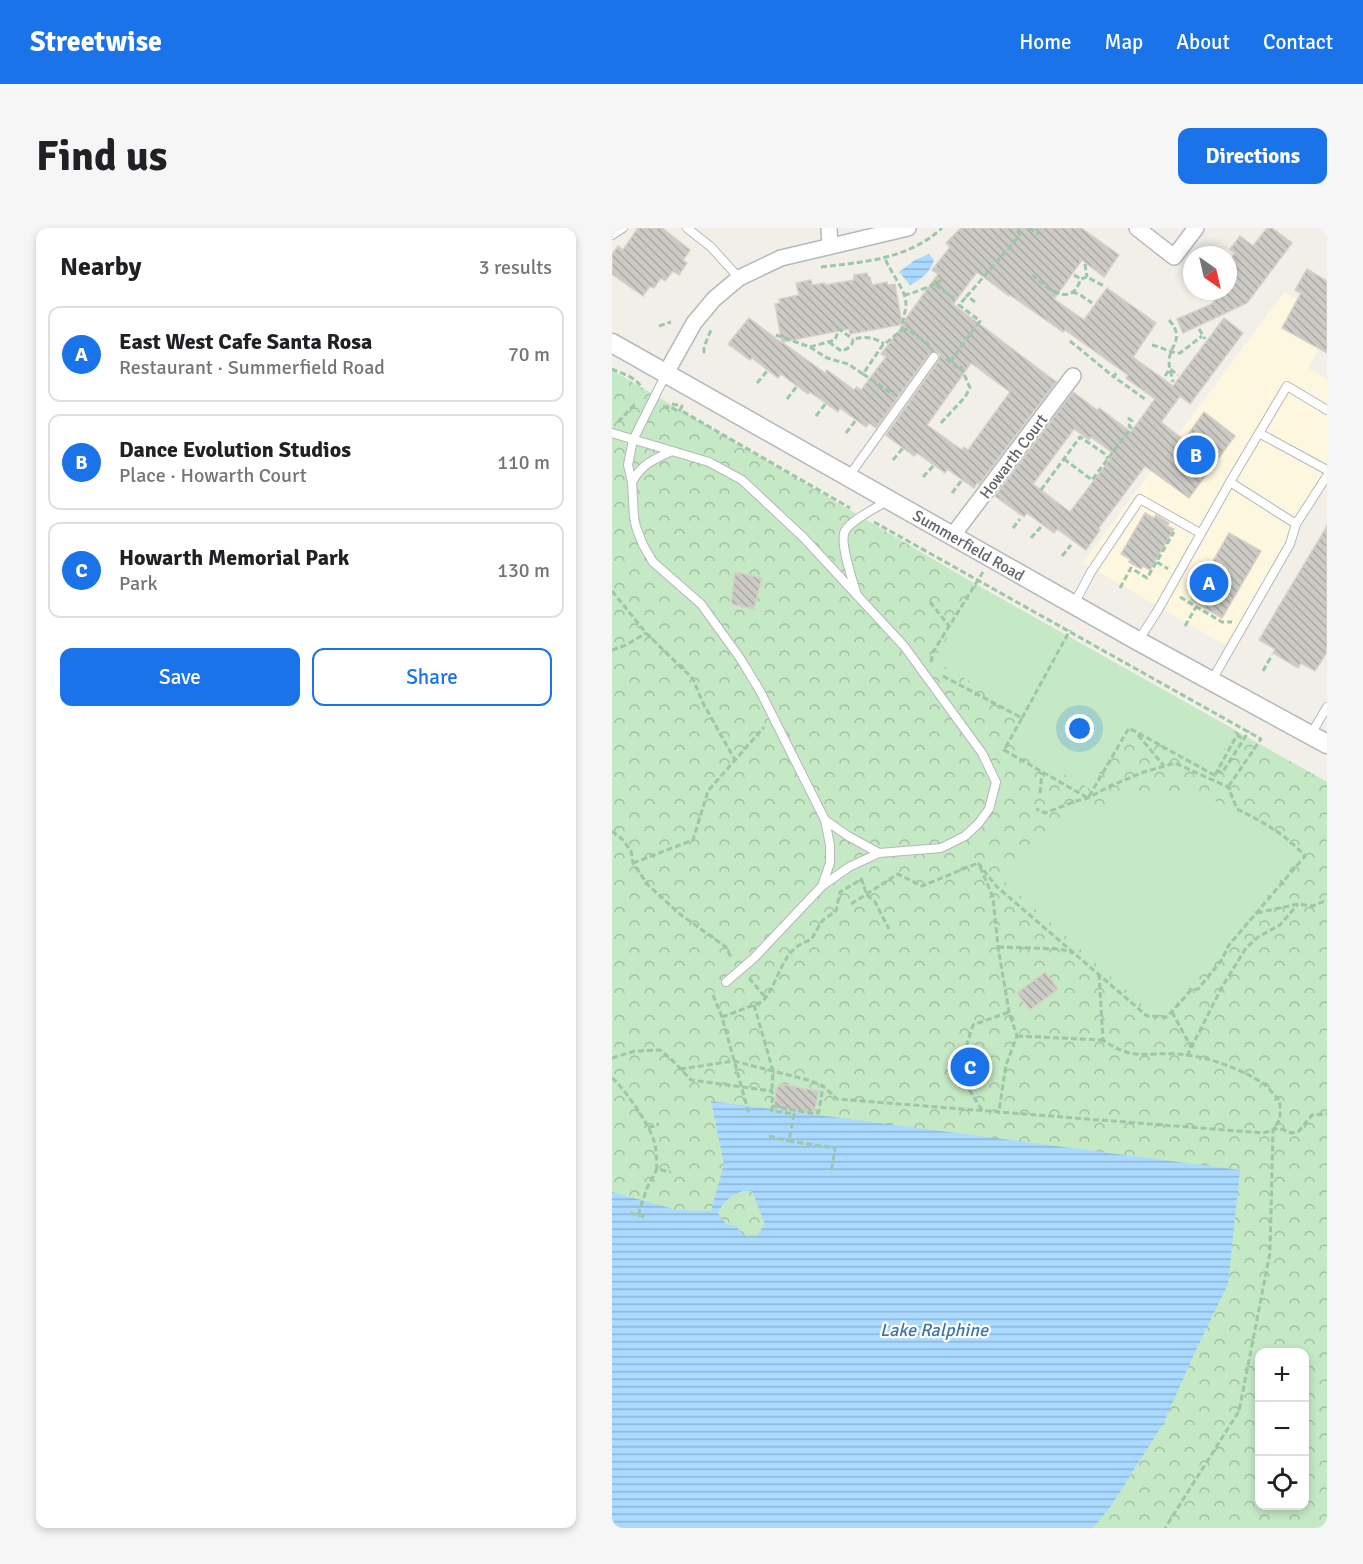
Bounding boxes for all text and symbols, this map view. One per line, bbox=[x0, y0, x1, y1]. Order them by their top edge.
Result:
text: Streetwise bbox=[30, 25, 162, 59]
text: Home bbox=[1019, 29, 1072, 55]
text: Map bbox=[1105, 29, 1143, 55]
text: About bbox=[1176, 29, 1230, 55]
text: Contact bbox=[1263, 29, 1333, 55]
button: Directions bbox=[1178, 128, 1327, 184]
text: Find us bbox=[36, 131, 167, 182]
north arrow bbox=[1183, 246, 1237, 300]
text: Nearby bbox=[60, 251, 141, 283]
text: 3 results bbox=[479, 255, 552, 280]
text: East West Cafe Santa Rosa bbox=[119, 328, 372, 355]
text: A bbox=[75, 342, 88, 367]
text: 70 m bbox=[508, 342, 550, 367]
text: Restaurant · Summerfield Road bbox=[119, 355, 385, 380]
street label: Howarth Court bbox=[975, 410, 1052, 503]
pin: B bbox=[1176, 432, 1216, 478]
text: Dance Evolution Studios bbox=[119, 436, 351, 463]
text: B bbox=[75, 450, 88, 475]
text: 110 m bbox=[497, 450, 550, 475]
text: Place · Howarth Court bbox=[119, 463, 307, 488]
street label: Summerfield Road bbox=[909, 506, 1028, 586]
text: Howarth Memorial Park bbox=[119, 544, 349, 571]
text: C bbox=[75, 558, 88, 583]
text: 130 m bbox=[497, 558, 550, 583]
pin: A bbox=[1190, 560, 1228, 606]
text: Park bbox=[119, 571, 157, 596]
button: Save bbox=[60, 648, 300, 706]
button: Share bbox=[312, 648, 552, 706]
your location bbox=[1065, 714, 1094, 743]
pin: C bbox=[950, 1044, 990, 1090]
water label: Lake Ralphine bbox=[880, 1319, 989, 1341]
map controls bbox=[1255, 1348, 1309, 1510]
button: + bbox=[1255, 1348, 1309, 1402]
button: − bbox=[1255, 1402, 1309, 1456]
button: locate bbox=[1255, 1456, 1309, 1510]

